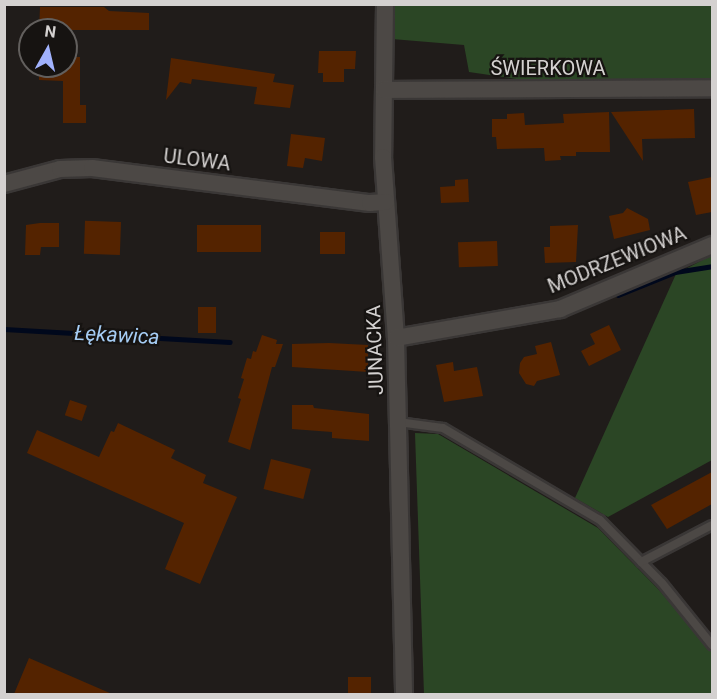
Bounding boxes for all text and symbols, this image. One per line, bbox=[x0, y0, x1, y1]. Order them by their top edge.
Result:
north arrow bbox=[18, 18, 78, 78]
text: N bbox=[43, 21, 57, 42]
street label: ŚWIERKOWA bbox=[490, 56, 606, 80]
street label: ULOWA bbox=[162, 144, 232, 176]
street label: MODRZEWIOWA bbox=[544, 221, 690, 299]
street label: JUNACKA bbox=[361, 305, 389, 395]
water label: Łękawica bbox=[74, 320, 160, 350]

